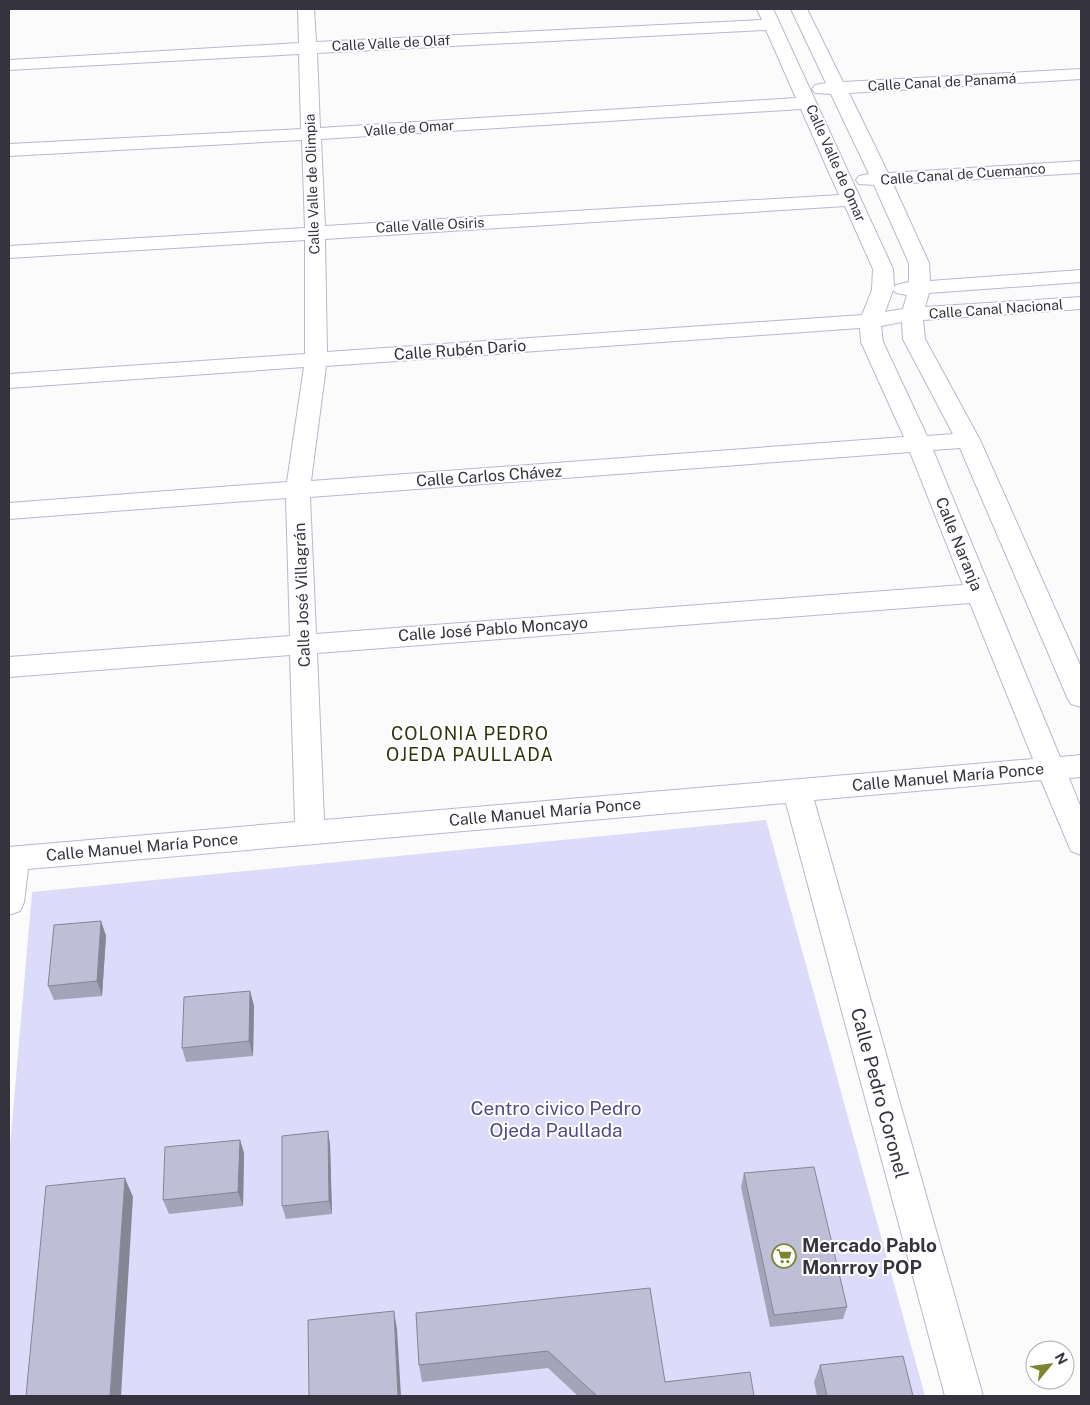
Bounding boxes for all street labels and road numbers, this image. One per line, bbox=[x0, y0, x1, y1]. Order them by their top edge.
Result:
street label: Calle Valle de Olaf bbox=[331, 32, 451, 54]
street label: Calle Canal de Panamá bbox=[867, 70, 1017, 94]
street label: Calle Valle de Omar bbox=[803, 102, 869, 224]
street label: Calle Valle de Olimpia bbox=[302, 113, 322, 255]
street label: Valle de Omar bbox=[363, 117, 455, 139]
street label: Calle Canal de Cuemanco bbox=[880, 160, 1046, 188]
street label: Calle Valle Osiris bbox=[375, 214, 485, 236]
street label: Calle Canal Nacional bbox=[928, 296, 1064, 322]
street label: Calle Rubén Dario bbox=[393, 336, 527, 364]
street label: Calle Carlos Chávez bbox=[415, 461, 563, 491]
street label: Calle Naranja bbox=[932, 494, 986, 594]
street label: Calle José Villagrán bbox=[290, 522, 314, 668]
street label: Calle José Pablo Moncayo bbox=[397, 613, 589, 645]
street label: Calle Manuel María Ponce bbox=[851, 759, 1045, 795]
street label: Calle Manuel María Ponce bbox=[448, 794, 642, 830]
street label: Calle Manuel María Ponce bbox=[45, 829, 239, 865]
street label: Calle Pedro Coronel bbox=[847, 1005, 913, 1181]

